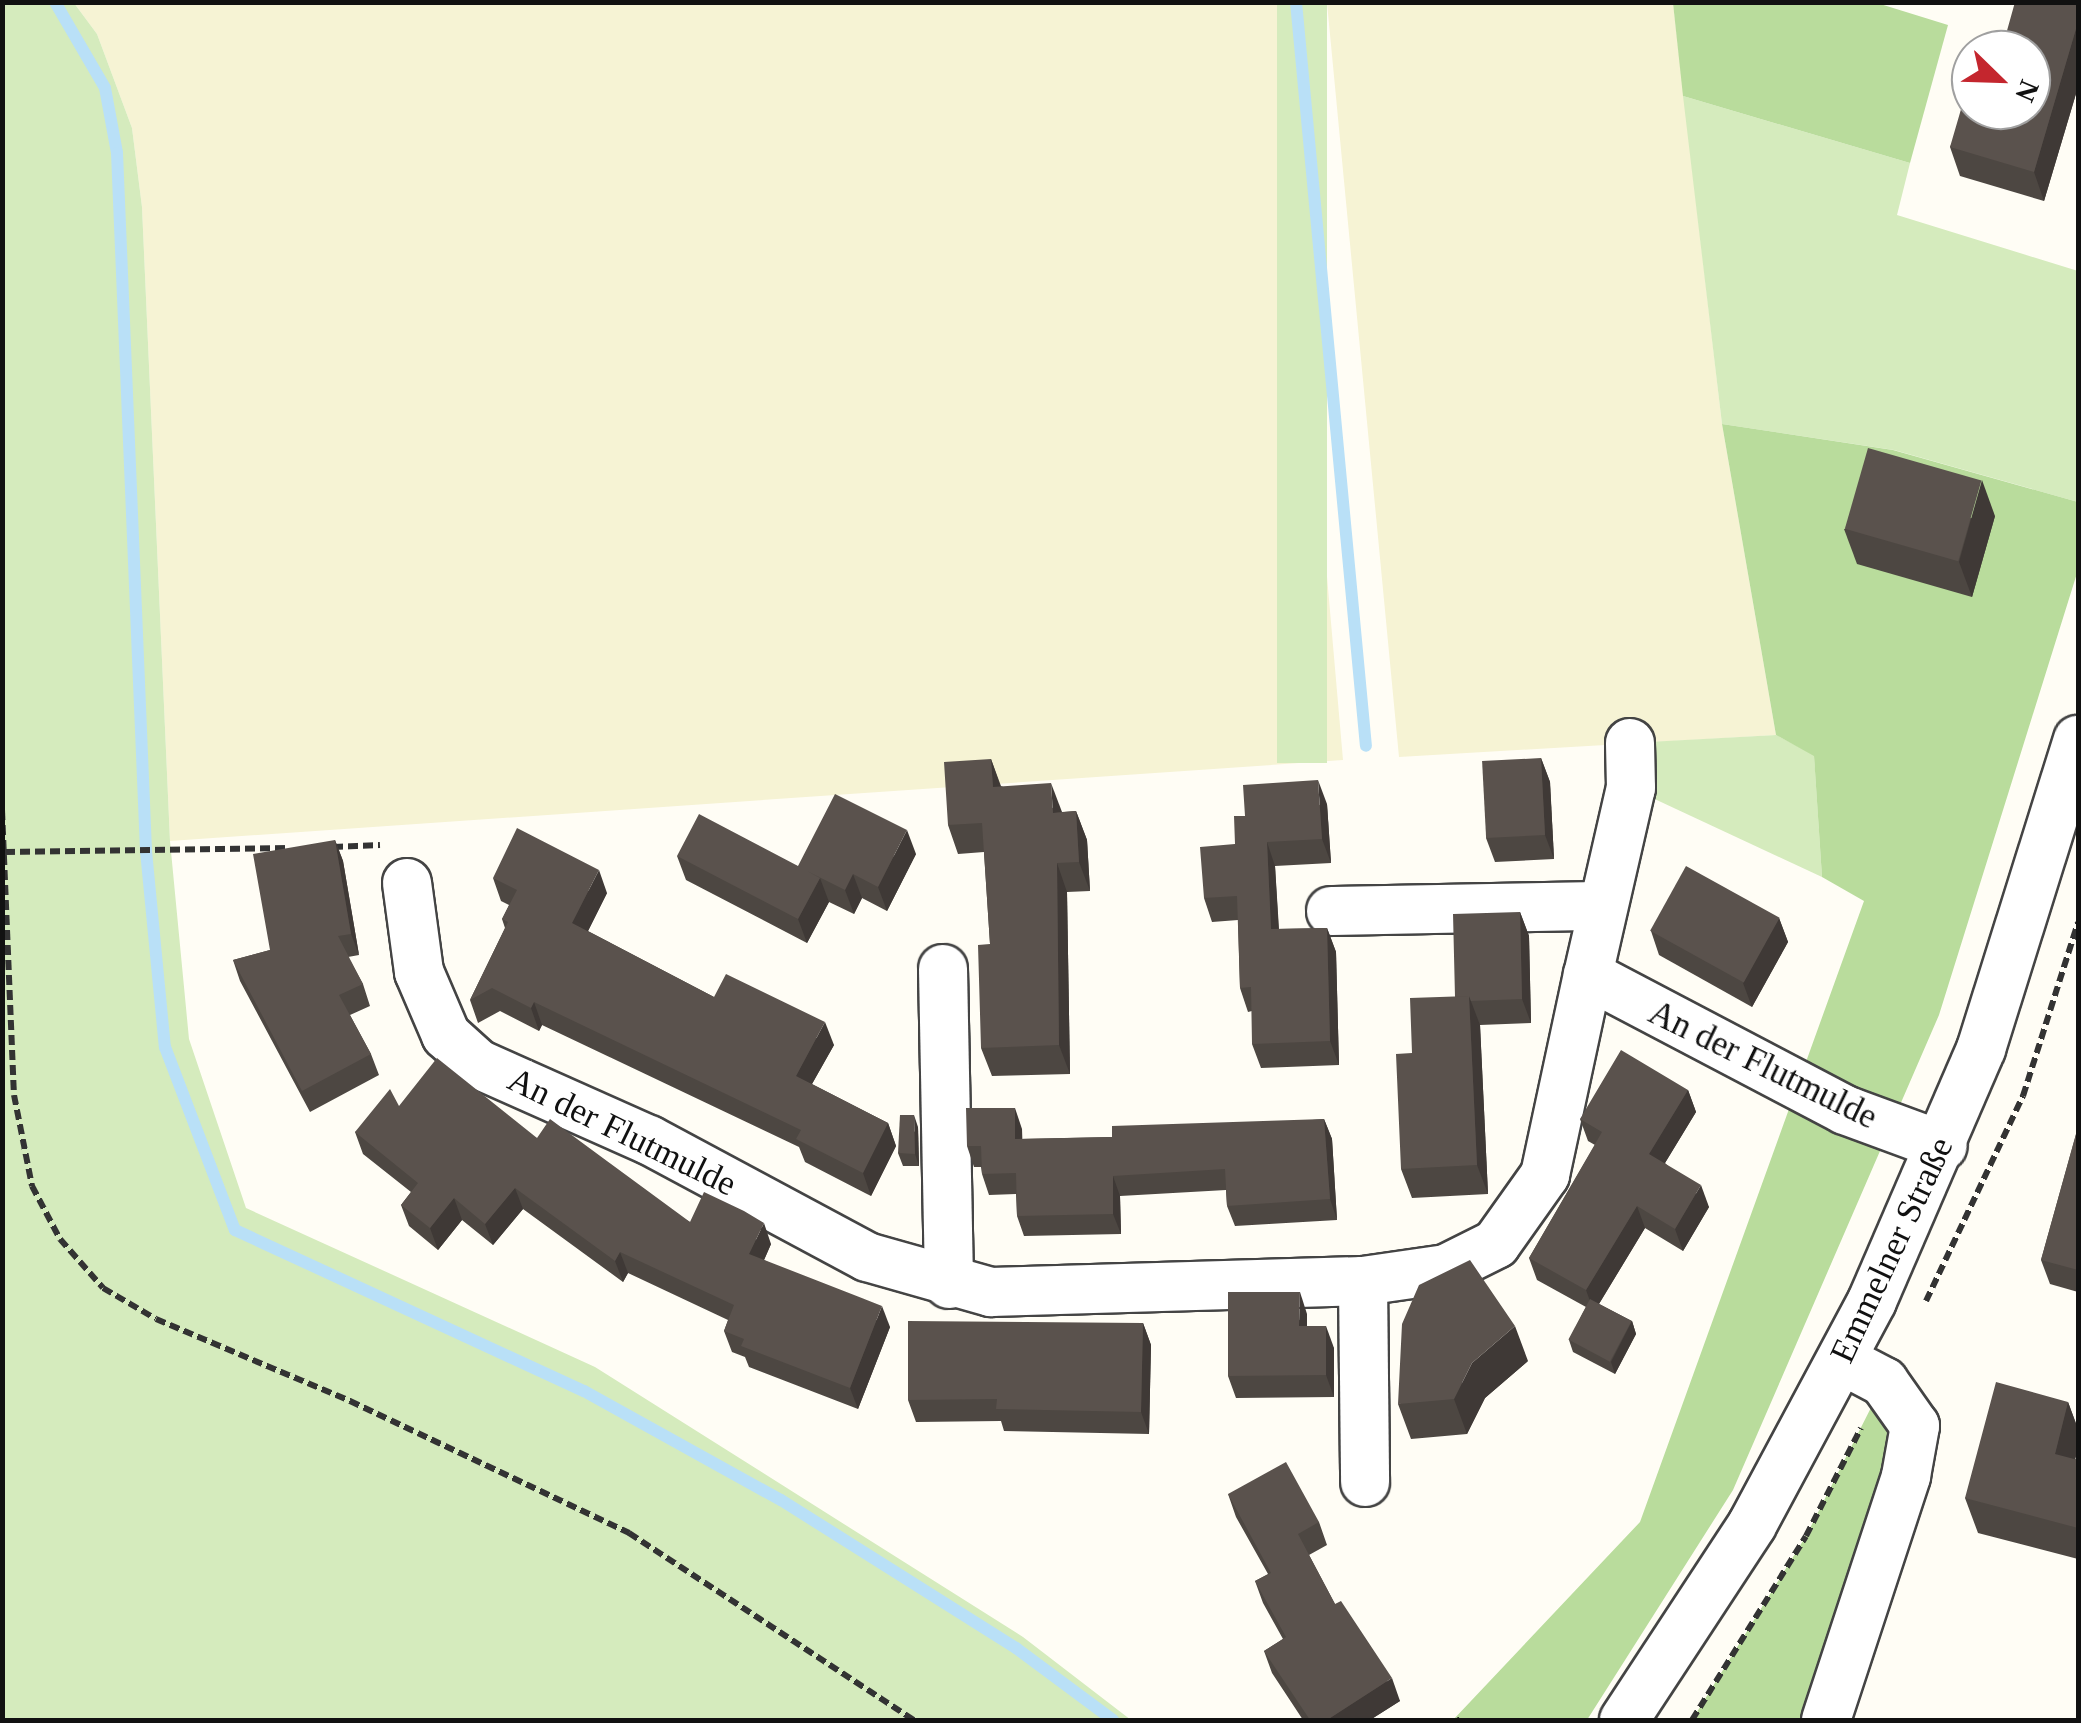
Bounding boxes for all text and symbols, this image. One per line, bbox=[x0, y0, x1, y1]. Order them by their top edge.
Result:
north arrow bbox=[1951, 30, 2051, 130]
text: N bbox=[2009, 76, 2045, 106]
street label: An der Flutmulde bbox=[1642, 992, 1884, 1138]
street label: An der Flutmulde bbox=[501, 1059, 743, 1205]
street label: Emmelner Straße bbox=[1821, 1131, 1963, 1369]

